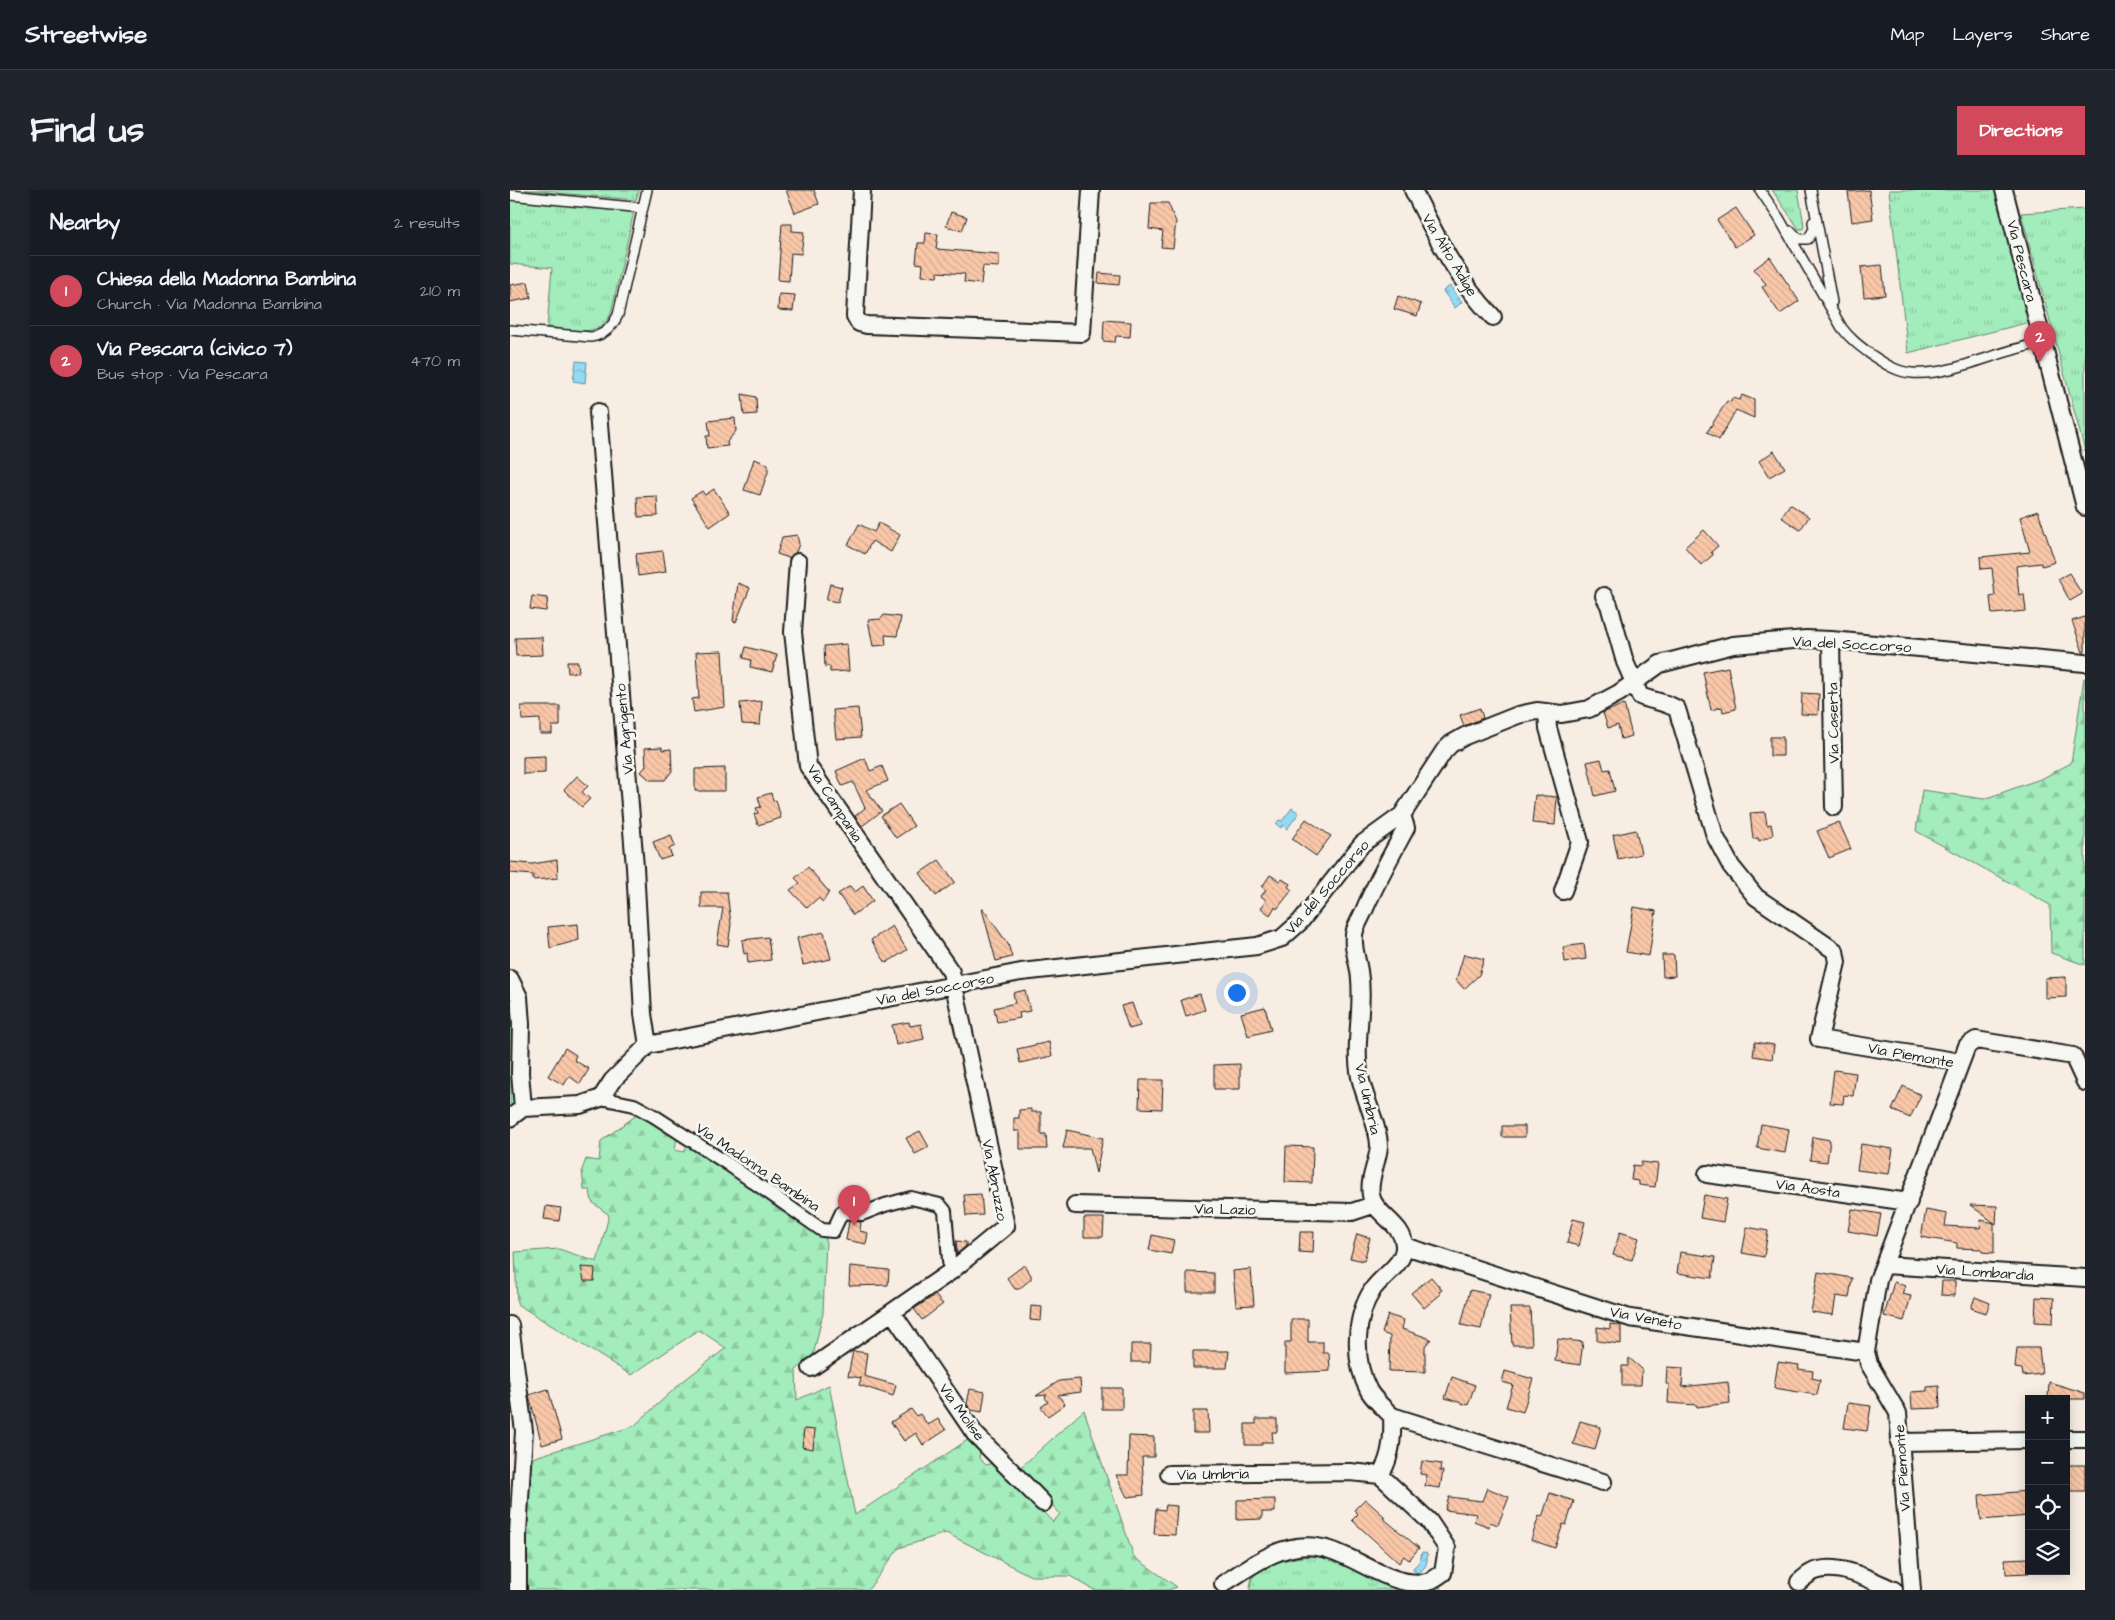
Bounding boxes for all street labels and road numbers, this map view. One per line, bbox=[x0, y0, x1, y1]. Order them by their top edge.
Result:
street label: Via Alto Adige bbox=[1416, 210, 1483, 301]
street label: Via Pescara bbox=[2001, 218, 2042, 305]
street label: Via del Soccorso bbox=[1792, 631, 1913, 658]
street label: Via Agrigento bbox=[610, 682, 640, 775]
street label: Via Caserta bbox=[1822, 682, 1845, 764]
street label: Via Campania bbox=[802, 760, 868, 846]
street label: Via del Soccorso bbox=[1280, 835, 1375, 939]
street label: Via del Soccorso bbox=[875, 968, 996, 1011]
street label: Via Piemonte bbox=[1866, 1038, 1956, 1073]
street label: Via Umbria bbox=[1349, 1062, 1386, 1137]
street label: Via Madonna Bambina bbox=[691, 1118, 824, 1217]
street label: Via Abruzzo bbox=[976, 1138, 1013, 1223]
street label: Via Aosta bbox=[1774, 1174, 1842, 1203]
street label: Via Lazio bbox=[1194, 1198, 1256, 1221]
street label: Via Lombardia bbox=[1935, 1259, 2035, 1286]
street label: Via Veneto bbox=[1608, 1301, 1684, 1336]
street label: Via Molise bbox=[934, 1379, 990, 1445]
street label: Via Piemonte bbox=[1889, 1424, 1916, 1512]
street label: Via Umbria bbox=[1177, 1463, 1250, 1486]

